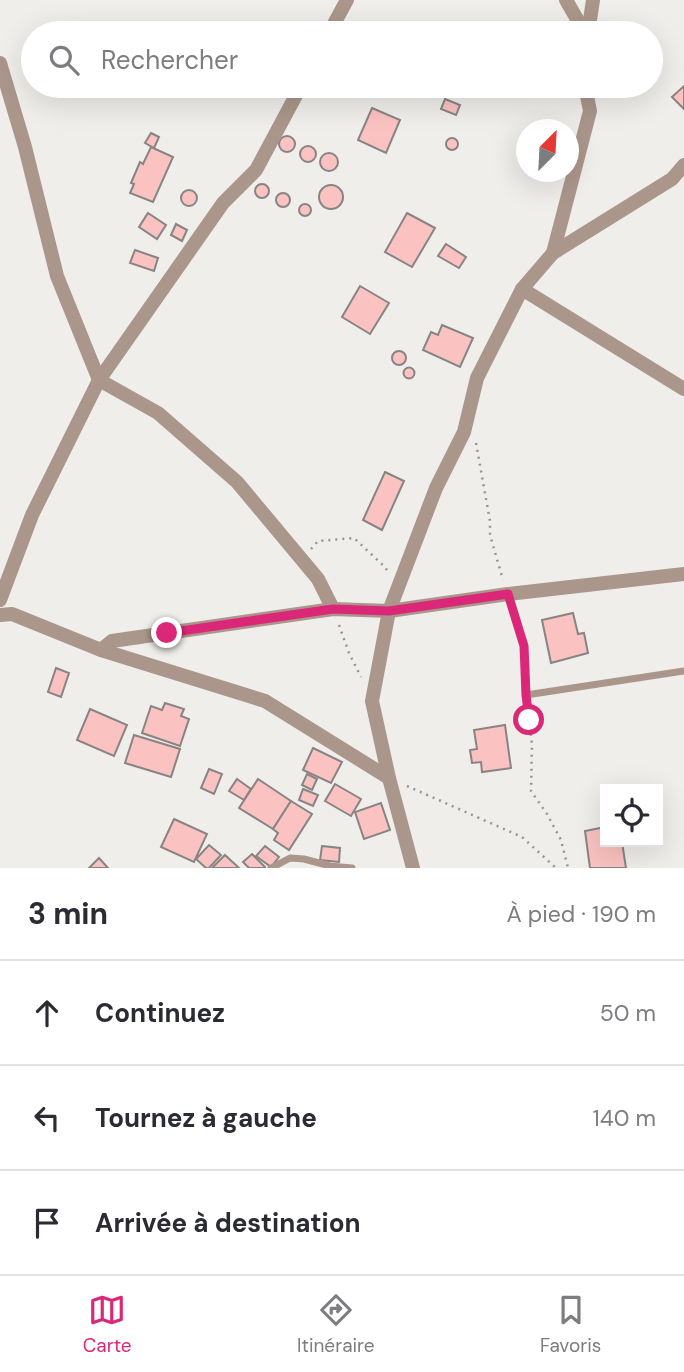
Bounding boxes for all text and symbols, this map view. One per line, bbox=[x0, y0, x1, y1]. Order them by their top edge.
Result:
search box bbox=[21, 21, 663, 98]
icon: search bbox=[45, 41, 83, 79]
text: Rechercher bbox=[101, 43, 238, 77]
north arrow bbox=[516, 119, 579, 182]
route end bbox=[151, 617, 182, 648]
route start bbox=[513, 704, 544, 735]
map controls bbox=[600, 784, 663, 847]
button: locate bbox=[600, 784, 663, 847]
text: 3 min bbox=[28, 894, 108, 933]
text: À pied · 190 m bbox=[506, 899, 656, 929]
icon: ahead bbox=[28, 994, 66, 1032]
text: Continuez bbox=[95, 996, 225, 1030]
text: 50 m bbox=[600, 998, 656, 1028]
icon: left bbox=[28, 1099, 66, 1137]
text: Tournez à gauche bbox=[95, 1101, 317, 1135]
text: 140 m bbox=[593, 1103, 656, 1133]
icon: arrive bbox=[28, 1204, 66, 1242]
text: Arrivée à destination bbox=[95, 1206, 361, 1240]
tab: Carte bbox=[83, 1291, 132, 1358]
tab: Itinéraire bbox=[297, 1291, 375, 1358]
tab: Favoris bbox=[540, 1291, 601, 1358]

